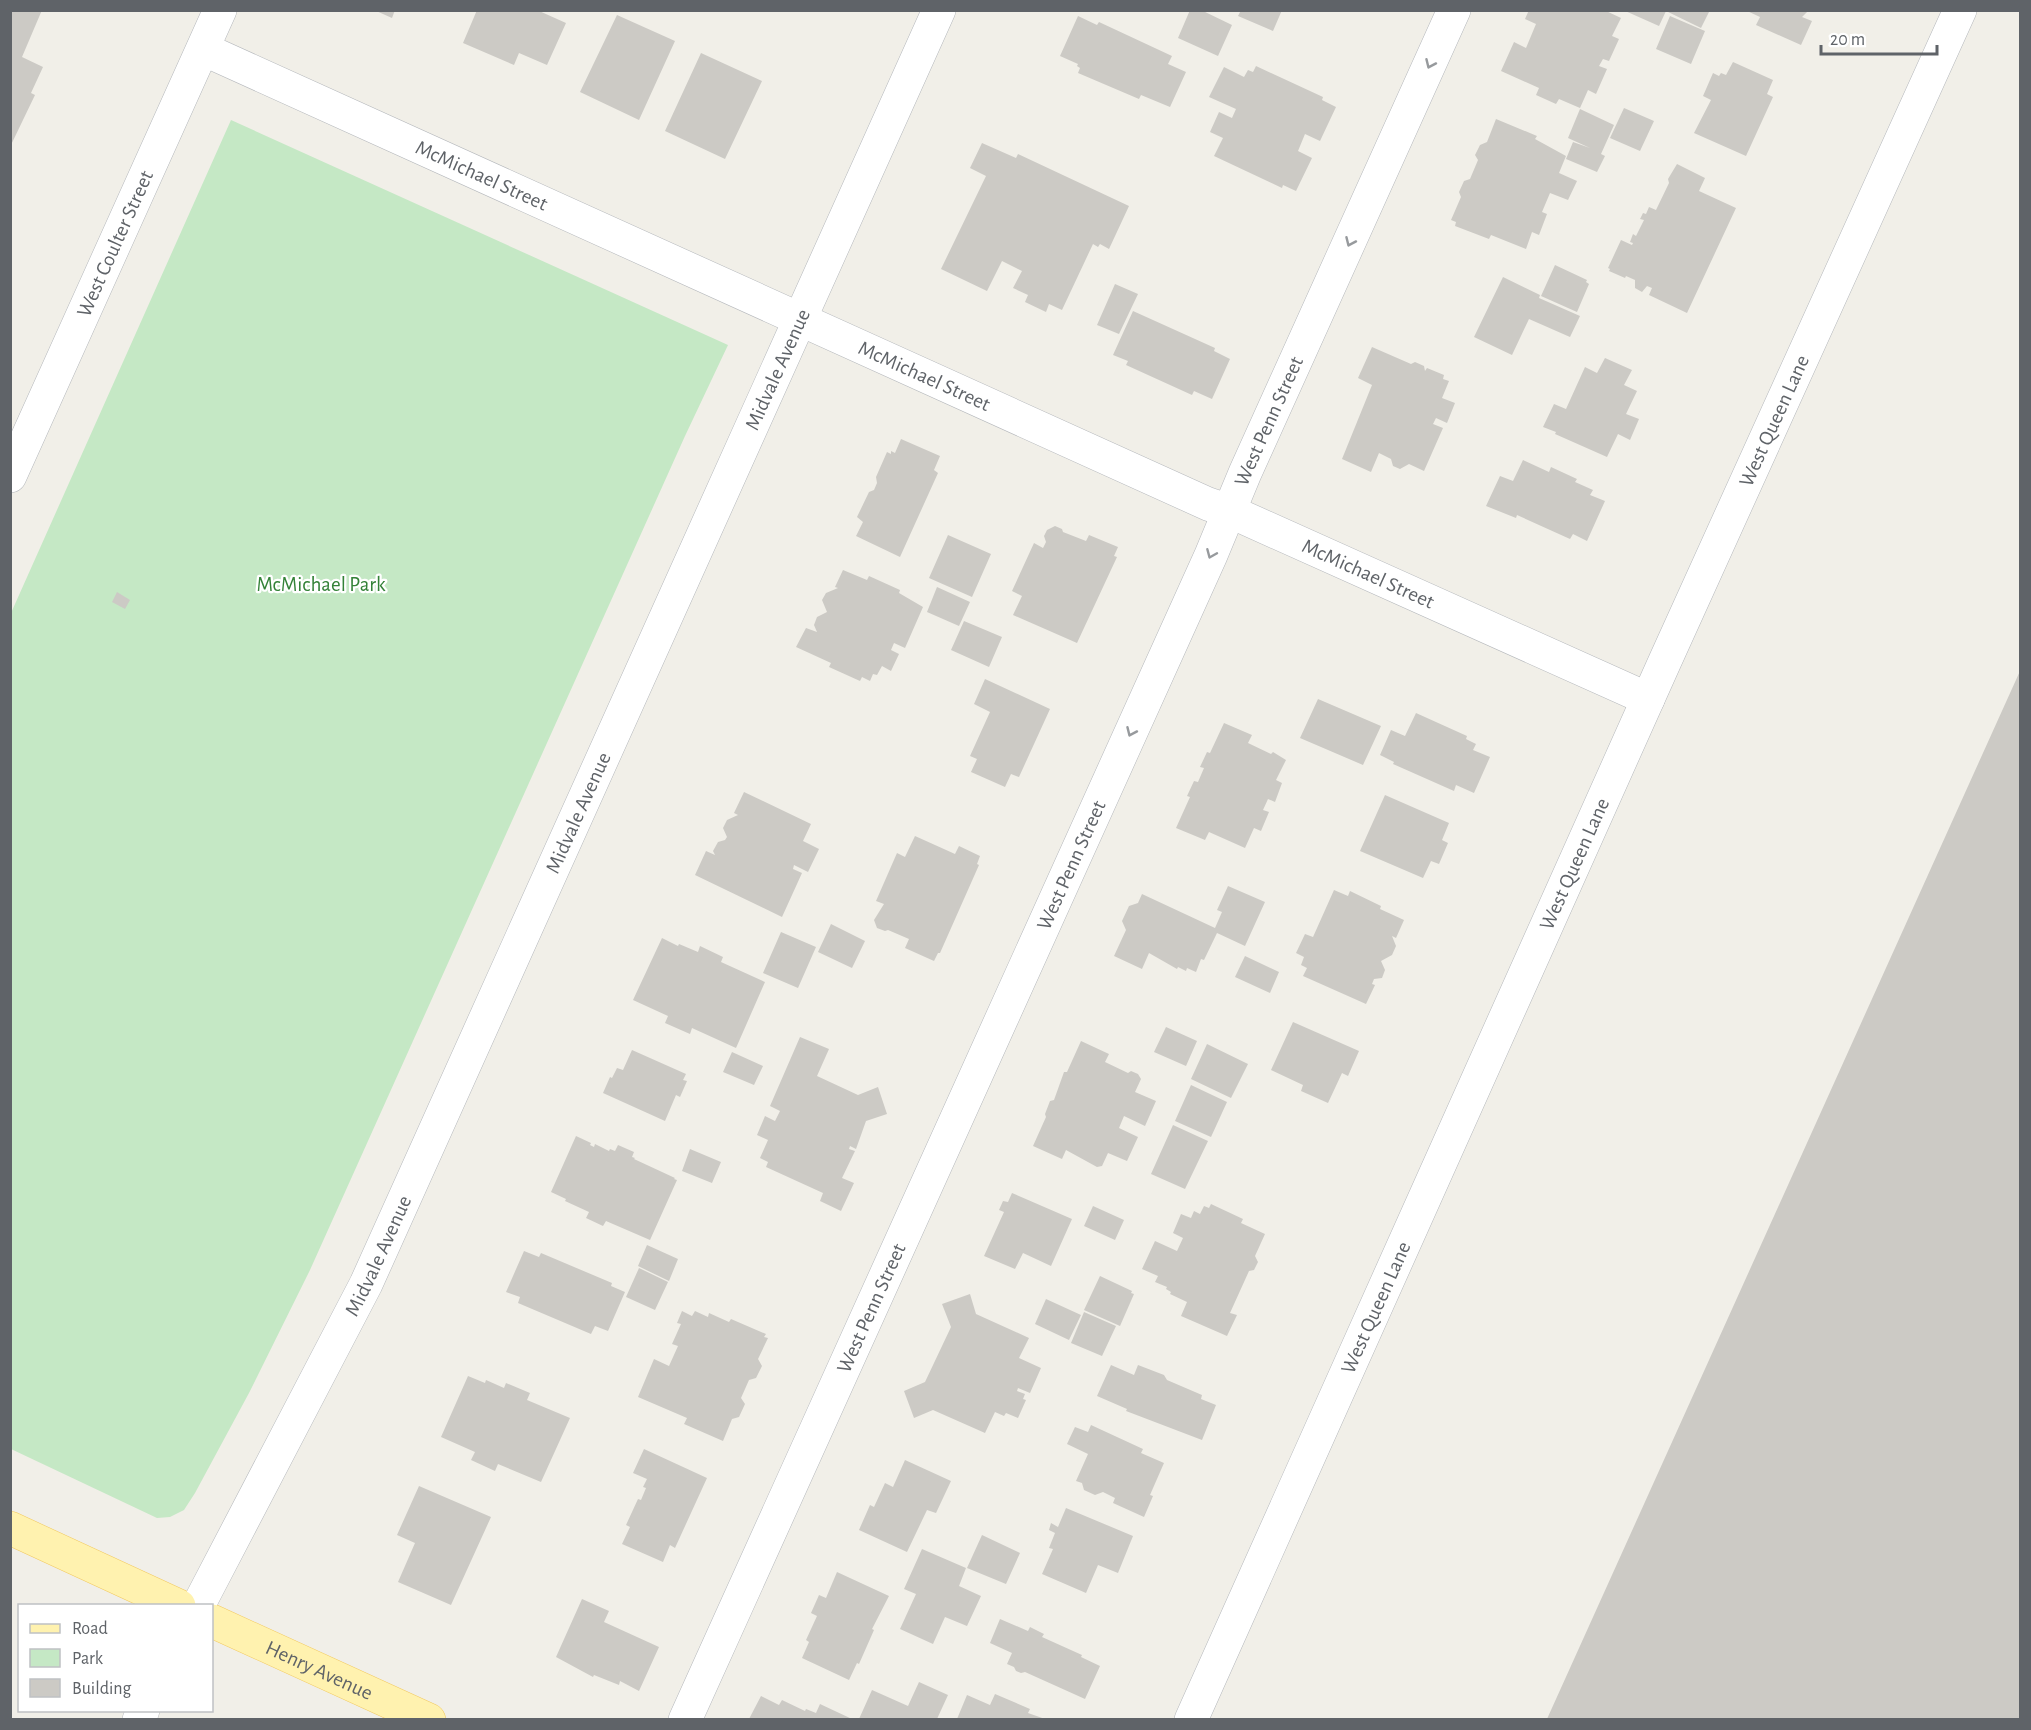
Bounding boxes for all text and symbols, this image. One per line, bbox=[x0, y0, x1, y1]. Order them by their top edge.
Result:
scale bar bbox=[1821, 18, 1936, 56]
text: 20 m bbox=[1830, 31, 1865, 49]
one-way arrow bbox=[1425, 57, 1437, 68]
street label: McMichael Street bbox=[413, 136, 551, 214]
street label: West Coulter Street bbox=[73, 167, 157, 320]
one-way arrow bbox=[1345, 235, 1357, 246]
street label: Midvale Avenue bbox=[741, 306, 814, 433]
street label: McMichael Street bbox=[855, 337, 994, 415]
street label: West Queen Lane bbox=[1735, 352, 1813, 490]
street label: West Penn Street bbox=[1230, 353, 1307, 489]
street label: McMichael Street bbox=[1299, 535, 1438, 612]
one-way arrow bbox=[1206, 548, 1218, 559]
park label: McMichael Park bbox=[256, 574, 386, 595]
one-way arrow bbox=[1126, 726, 1138, 737]
street label: Midvale Avenue bbox=[542, 749, 614, 876]
street label: West Queen Lane bbox=[1536, 795, 1613, 933]
street label: West Penn Street bbox=[1033, 797, 1109, 933]
street label: Midvale Avenue bbox=[341, 1192, 415, 1319]
street label: West Queen Lane bbox=[1337, 1238, 1414, 1377]
street label: West Penn Street bbox=[833, 1240, 909, 1376]
legend bbox=[18, 1604, 213, 1712]
text: Road bbox=[72, 1620, 108, 1638]
street label: Henry Avenue bbox=[263, 1637, 376, 1703]
text: Park bbox=[72, 1650, 104, 1668]
text: Building bbox=[72, 1680, 132, 1698]

